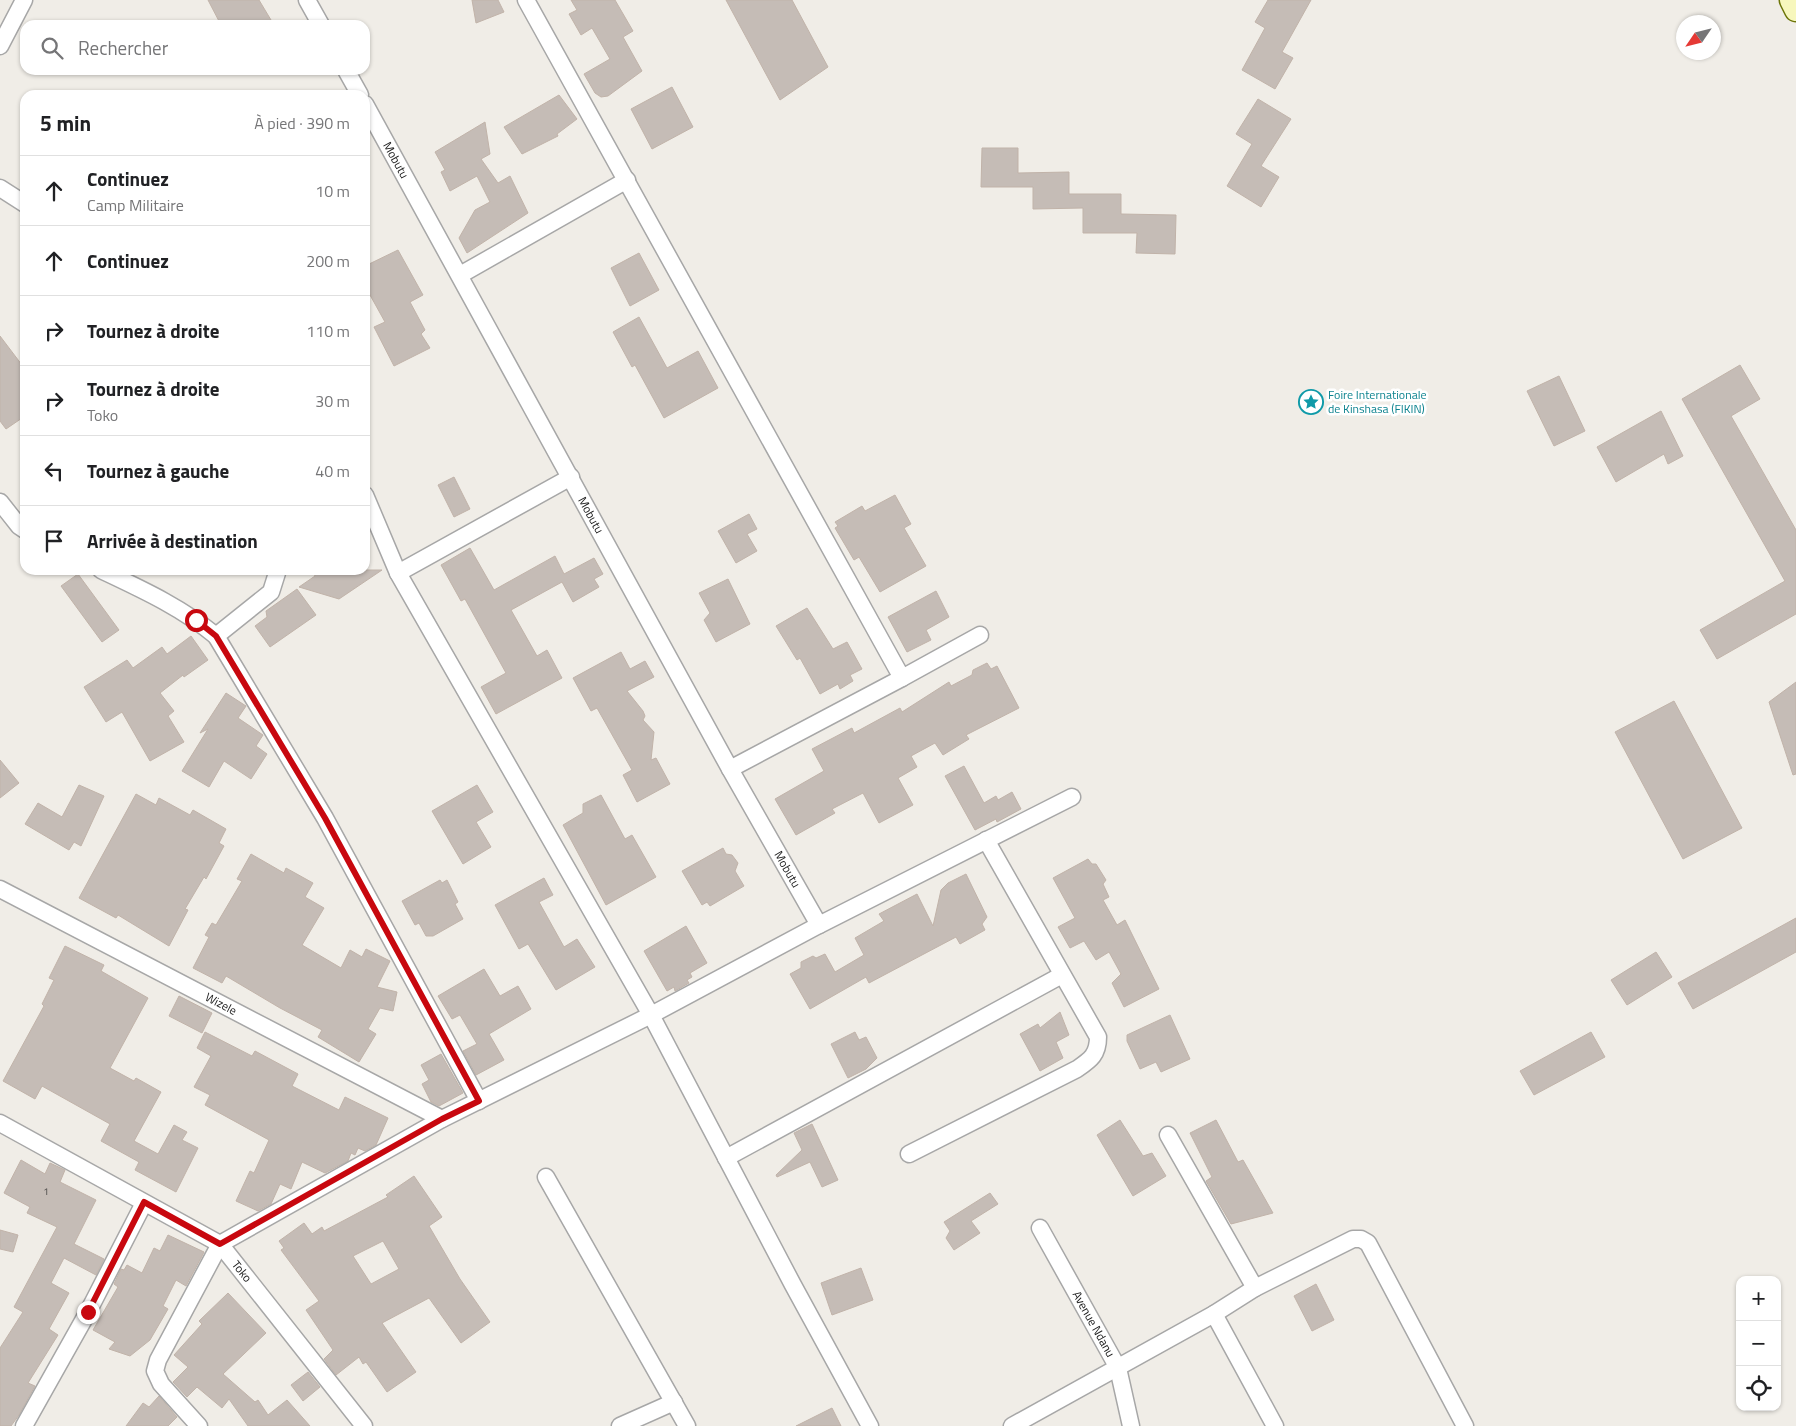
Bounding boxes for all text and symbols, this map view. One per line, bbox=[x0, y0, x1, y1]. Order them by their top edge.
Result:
north arrow bbox=[1676, 15, 1721, 60]
search box bbox=[20, 20, 370, 75]
text: Rechercher bbox=[78, 33, 168, 62]
icon: search bbox=[38, 34, 66, 62]
text: 5 min bbox=[40, 107, 91, 139]
text: À pied · 390 m bbox=[254, 111, 350, 135]
street label: Mobutu bbox=[378, 138, 414, 182]
text: Continuez bbox=[87, 164, 169, 193]
icon: ahead bbox=[40, 177, 68, 205]
text: 10 m bbox=[315, 179, 350, 203]
text: Camp Militaire bbox=[87, 193, 184, 217]
text: Continuez bbox=[87, 246, 169, 275]
icon: ahead bbox=[40, 247, 68, 275]
text: 200 m bbox=[306, 249, 350, 273]
text: Tournez à droite bbox=[87, 316, 219, 345]
icon: right bbox=[40, 317, 68, 345]
text: 110 m bbox=[306, 319, 350, 343]
text: Tournez à droite bbox=[87, 374, 219, 403]
place label: Foire Internationale de Kinshasa (FIKIN) bbox=[1328, 385, 1427, 418]
icon: right bbox=[40, 387, 68, 415]
text: 30 m bbox=[315, 389, 350, 413]
place icon: Foire Internationale de Kinshasa (FIKIN) bbox=[1298, 389, 1324, 415]
text: Toko bbox=[87, 403, 118, 427]
text: Tournez à gauche bbox=[87, 456, 229, 485]
icon: left bbox=[40, 457, 68, 485]
text: 40 m bbox=[315, 459, 350, 483]
street label: Mobutu bbox=[573, 493, 609, 537]
text: Arrivée à destination bbox=[87, 526, 258, 555]
icon: arrive bbox=[40, 527, 68, 555]
route start bbox=[185, 609, 208, 632]
street label: Mobutu bbox=[770, 847, 806, 891]
street label: Wizele bbox=[202, 987, 240, 1020]
house number: 1 bbox=[43, 1184, 49, 1199]
street label: Toko bbox=[227, 1256, 257, 1286]
map controls bbox=[1736, 1276, 1781, 1411]
button: + bbox=[1736, 1276, 1781, 1321]
street label: Avenue Ndanu bbox=[1068, 1287, 1120, 1361]
route end bbox=[77, 1301, 100, 1324]
button: − bbox=[1736, 1321, 1781, 1366]
button: locate bbox=[1736, 1366, 1781, 1411]

